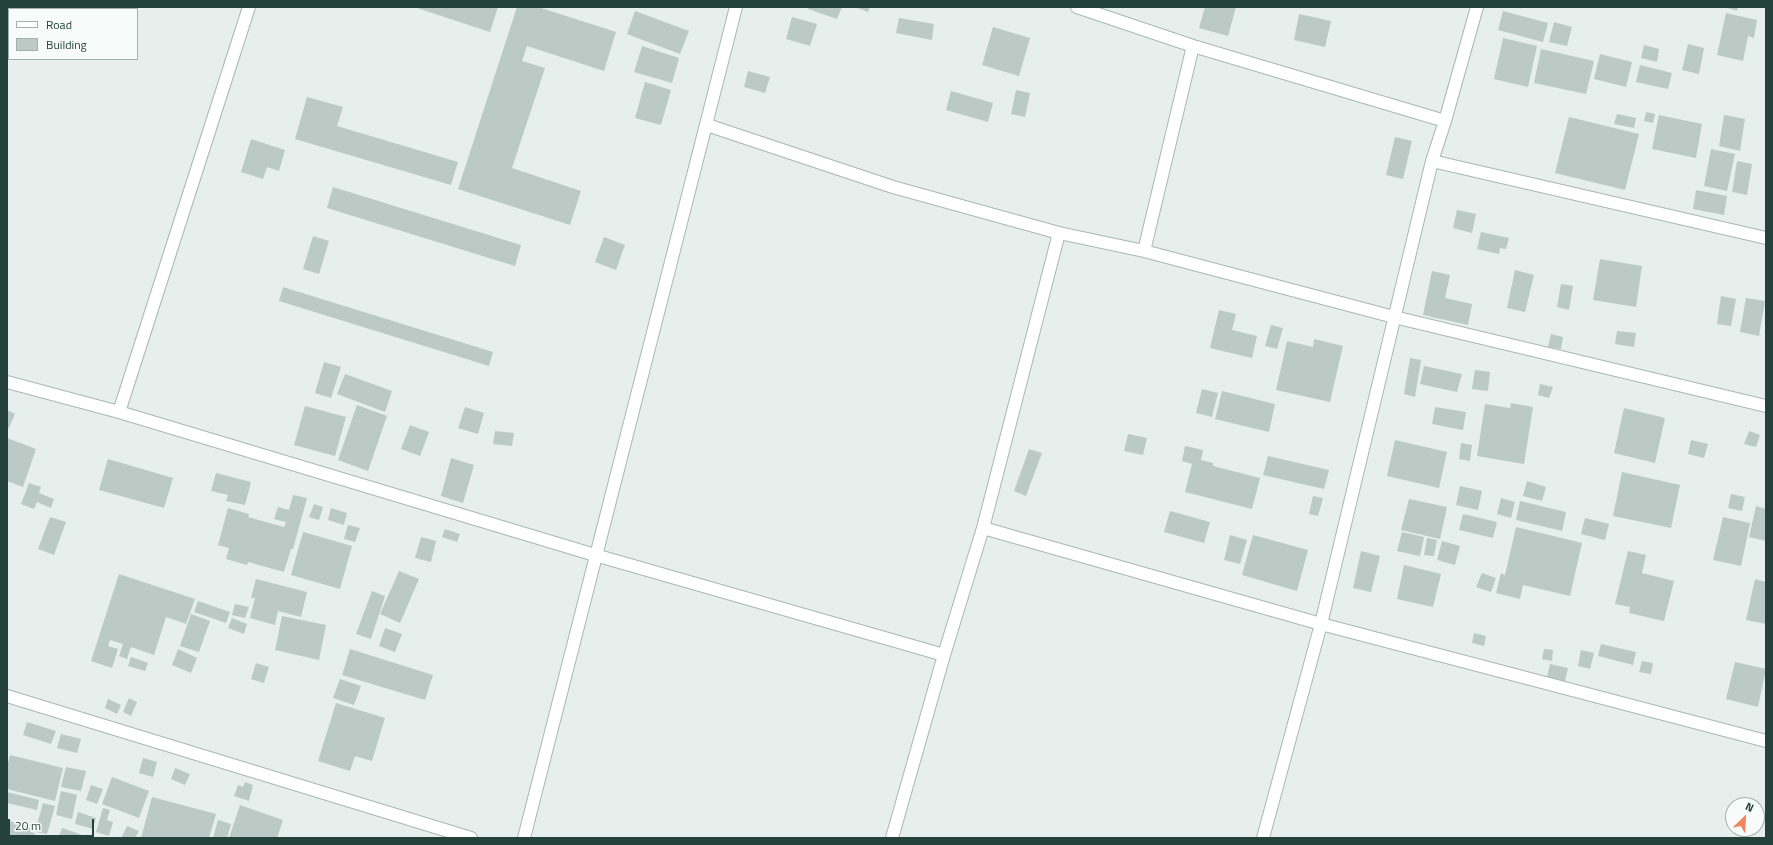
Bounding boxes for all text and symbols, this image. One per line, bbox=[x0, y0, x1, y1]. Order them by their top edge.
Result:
legend bbox=[8, 8, 138, 60]
text: Road bbox=[46, 15, 72, 34]
text: Building bbox=[46, 35, 87, 54]
north arrow bbox=[1725, 797, 1765, 837]
text: N bbox=[1743, 798, 1756, 816]
scale bar bbox=[10, 811, 96, 837]
text: 20 m bbox=[15, 816, 41, 835]

